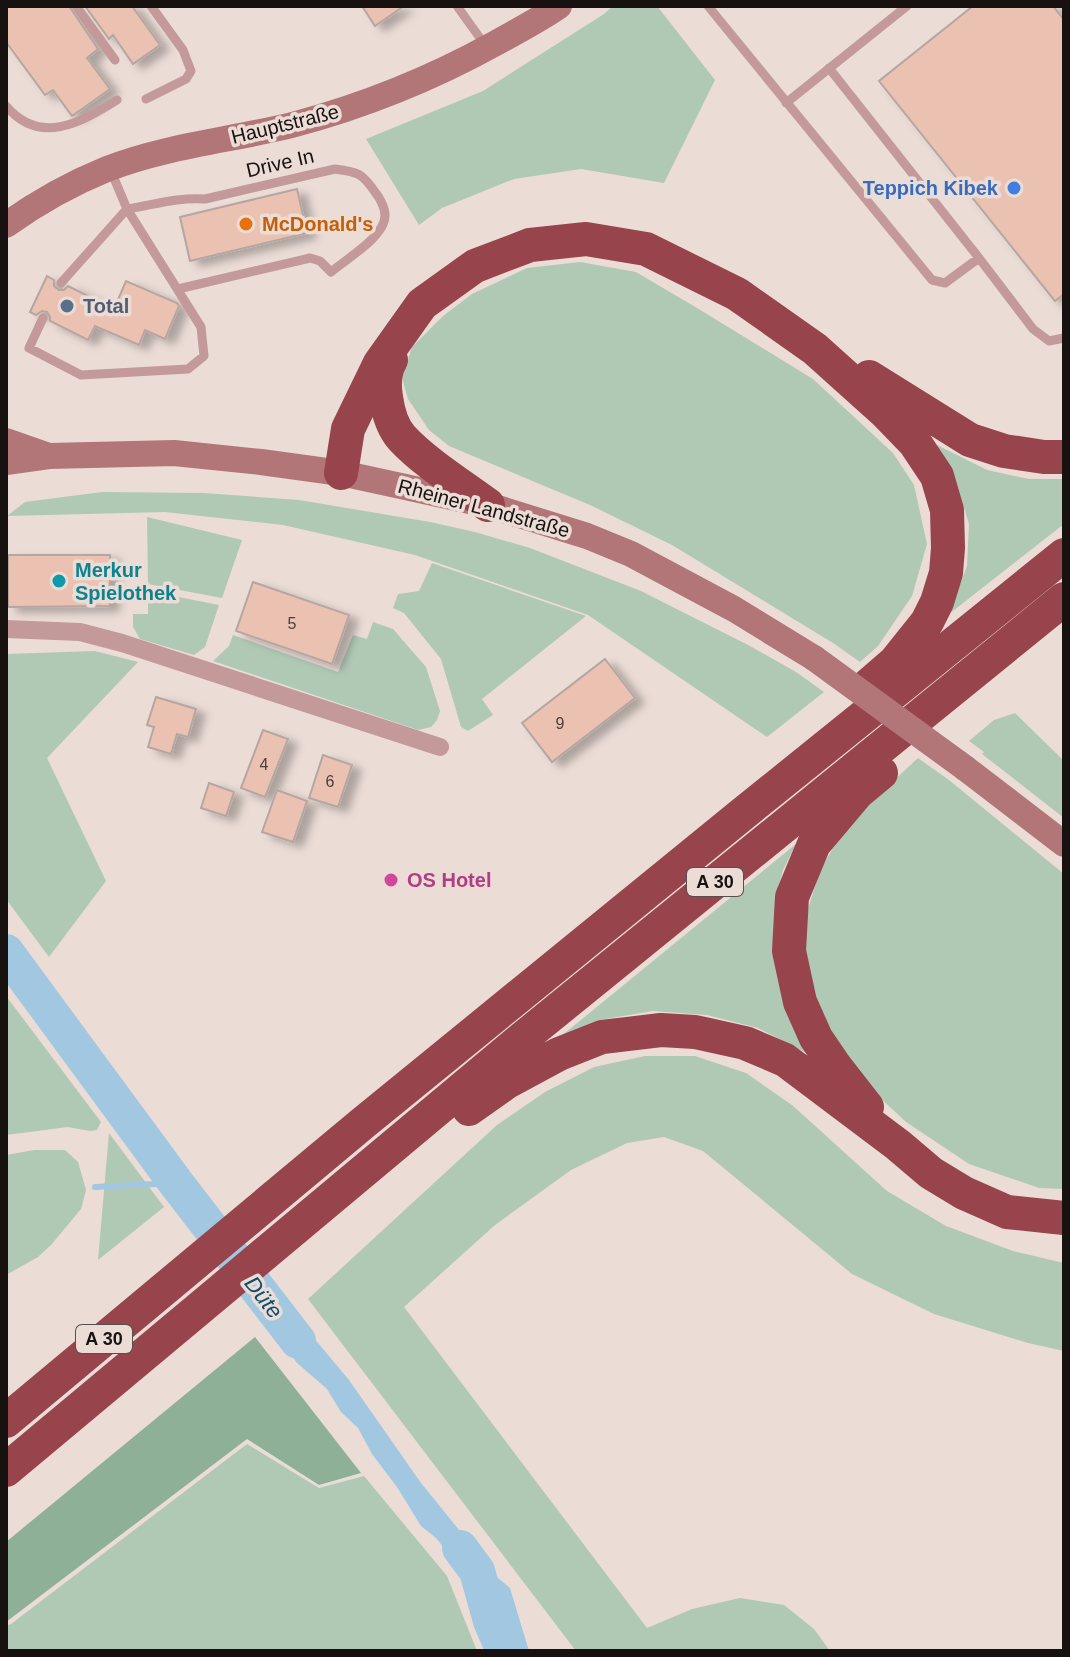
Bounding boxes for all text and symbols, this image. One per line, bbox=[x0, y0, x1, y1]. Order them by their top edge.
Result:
street label: Hauptstraße bbox=[229, 100, 341, 148]
street label: Drive In bbox=[244, 145, 316, 181]
place label: Teppich Kibek bbox=[863, 177, 999, 199]
marker: Teppich Kibek bbox=[1005, 179, 1023, 197]
place label: McDonald's bbox=[262, 213, 373, 235]
marker: McDonald's bbox=[237, 215, 255, 233]
place label: Total bbox=[83, 295, 129, 317]
marker: Total bbox=[58, 297, 76, 315]
street label: Rheiner Landstraße bbox=[396, 474, 572, 542]
place label: Merkur Spielothek bbox=[75, 559, 177, 604]
marker: Merkur Spielothek bbox=[50, 572, 68, 590]
house number: 5 bbox=[288, 615, 297, 632]
house number: 9 bbox=[556, 715, 565, 732]
house number: 4 bbox=[260, 756, 269, 773]
house number: 6 bbox=[326, 773, 335, 790]
road number: A 30 bbox=[687, 868, 743, 896]
place label: OS Hotel bbox=[407, 869, 491, 891]
marker: OS Hotel bbox=[382, 871, 400, 889]
water label: Düte bbox=[239, 1271, 288, 1323]
road number: A 30 bbox=[76, 1325, 132, 1353]

